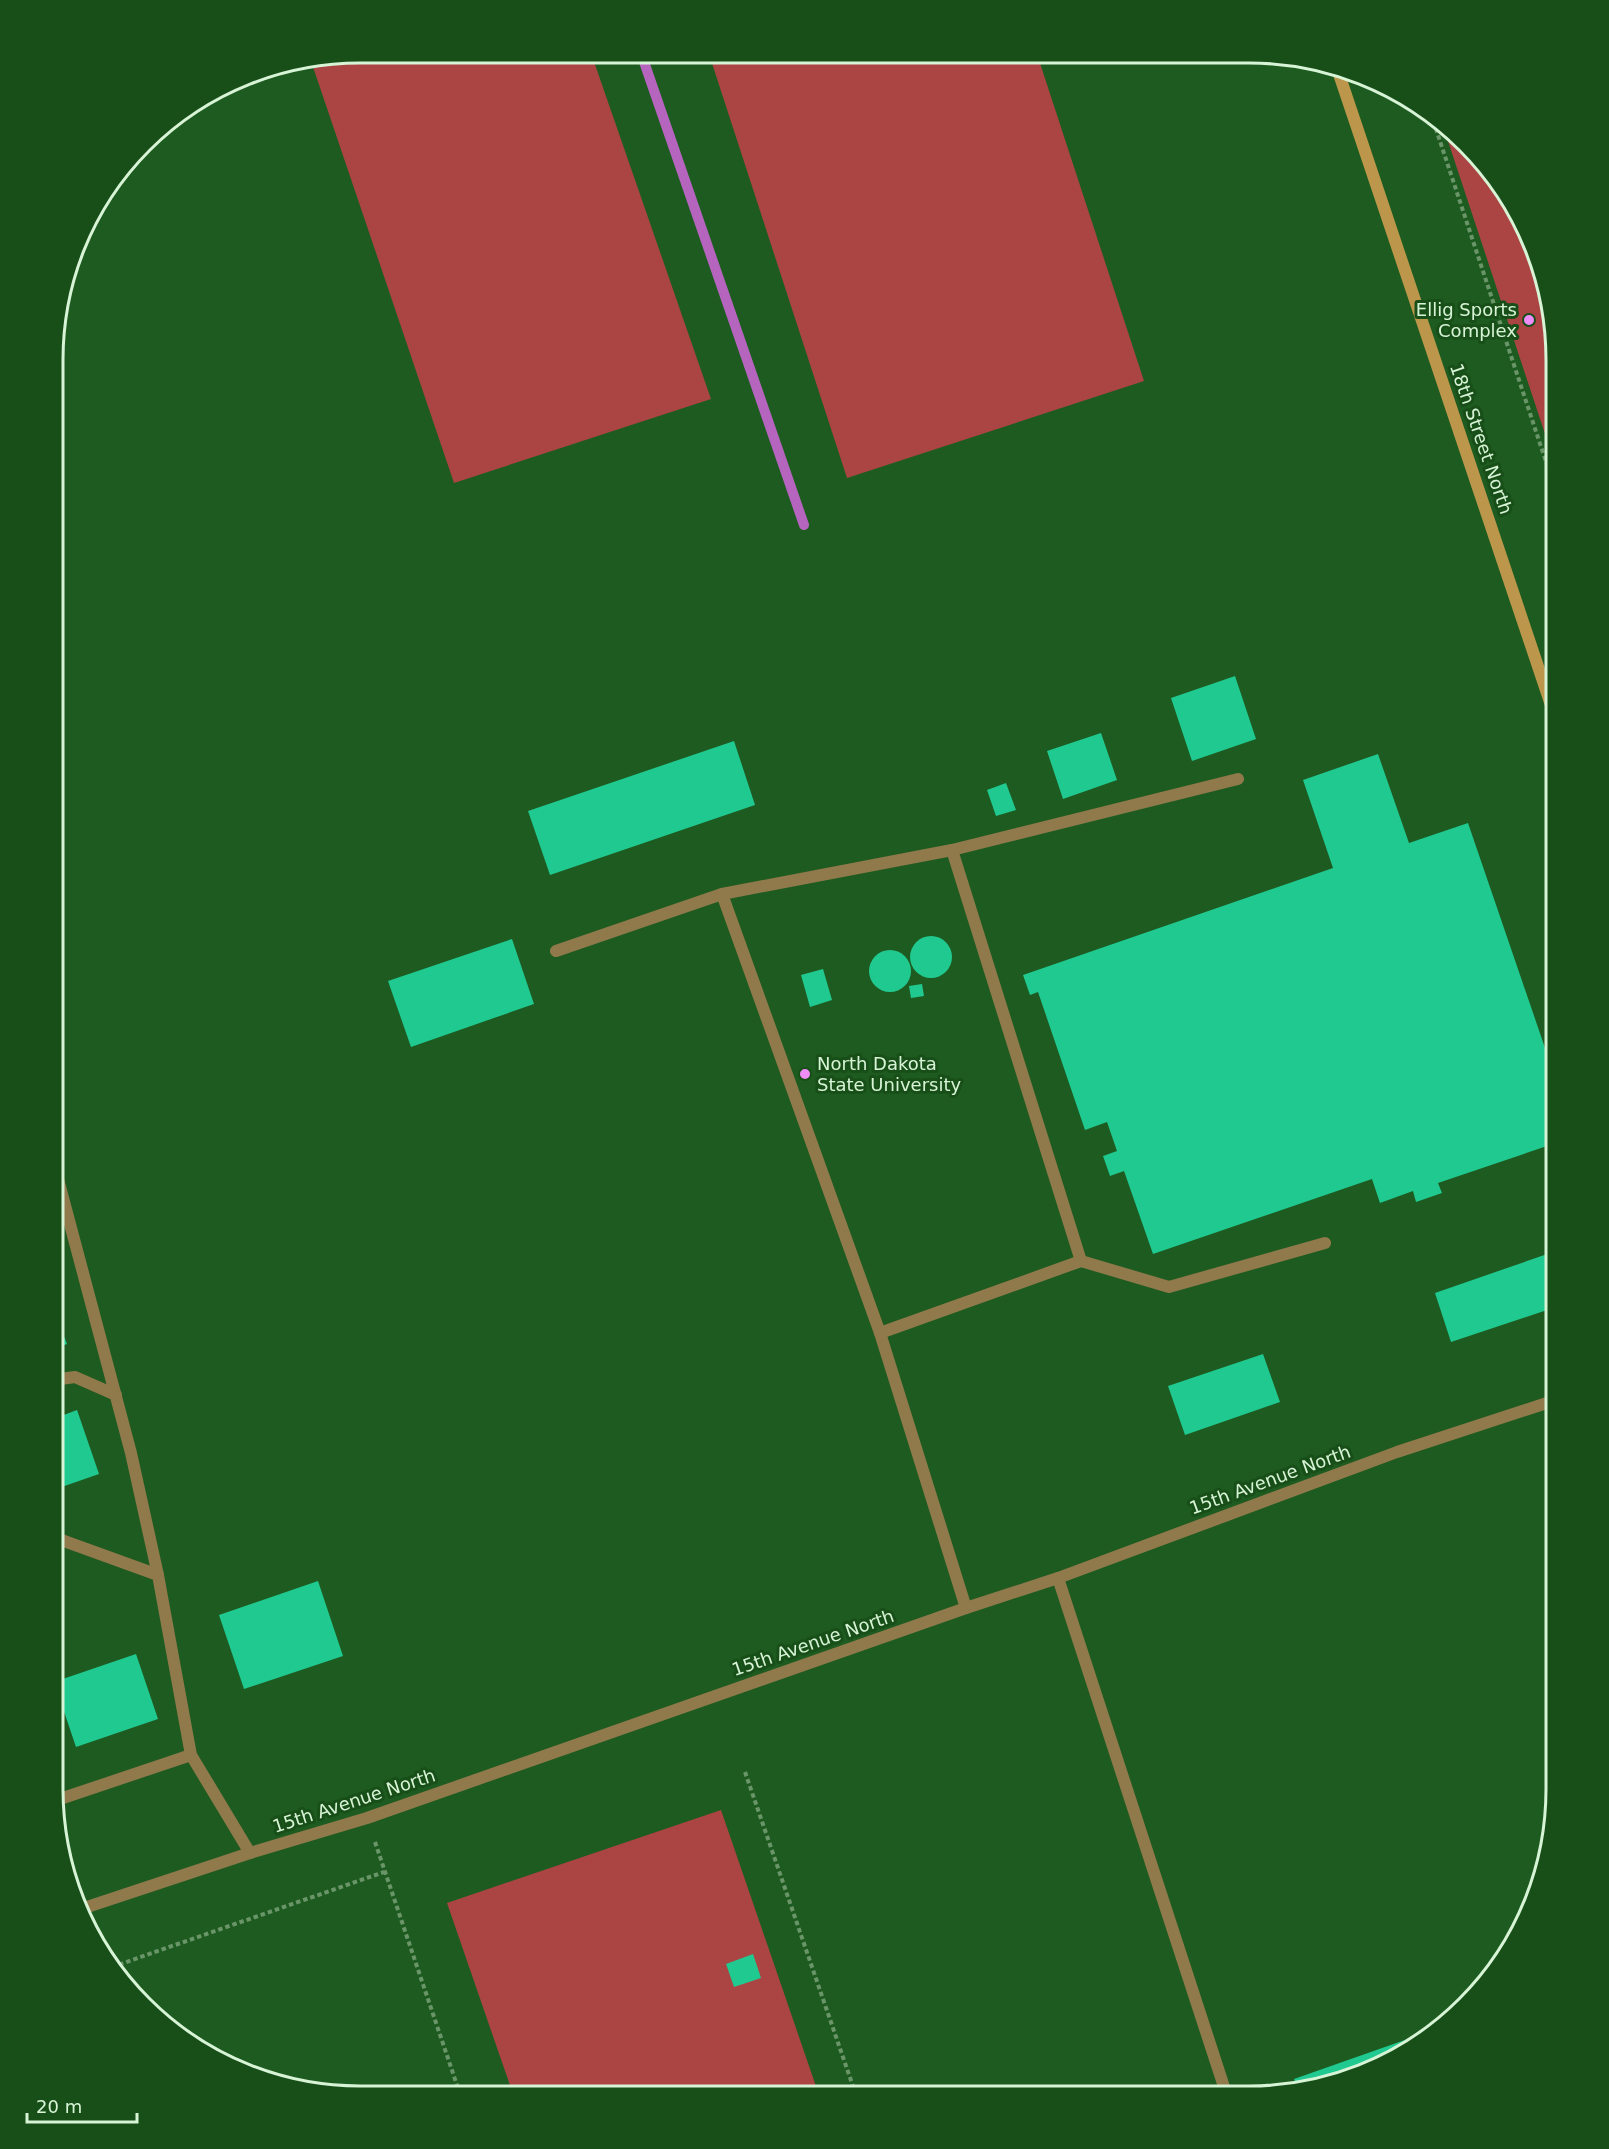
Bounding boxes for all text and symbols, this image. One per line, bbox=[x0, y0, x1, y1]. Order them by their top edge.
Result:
place label: Ellig Sports Complex bbox=[1416, 299, 1517, 341]
marker: Ellig Sports Complex bbox=[1522, 313, 1536, 327]
street label: 18th Street North bbox=[1446, 361, 1517, 517]
place label: North Dakota State University bbox=[817, 1053, 962, 1095]
marker: North Dakota State University bbox=[798, 1067, 812, 1081]
street label: 15th Avenue North bbox=[1186, 1441, 1353, 1518]
street label: 15th Avenue North bbox=[729, 1605, 897, 1680]
street label: 15th Avenue North bbox=[270, 1764, 438, 1837]
scale bar bbox=[27, 2086, 136, 2124]
text: 20 m bbox=[36, 2096, 82, 2117]

